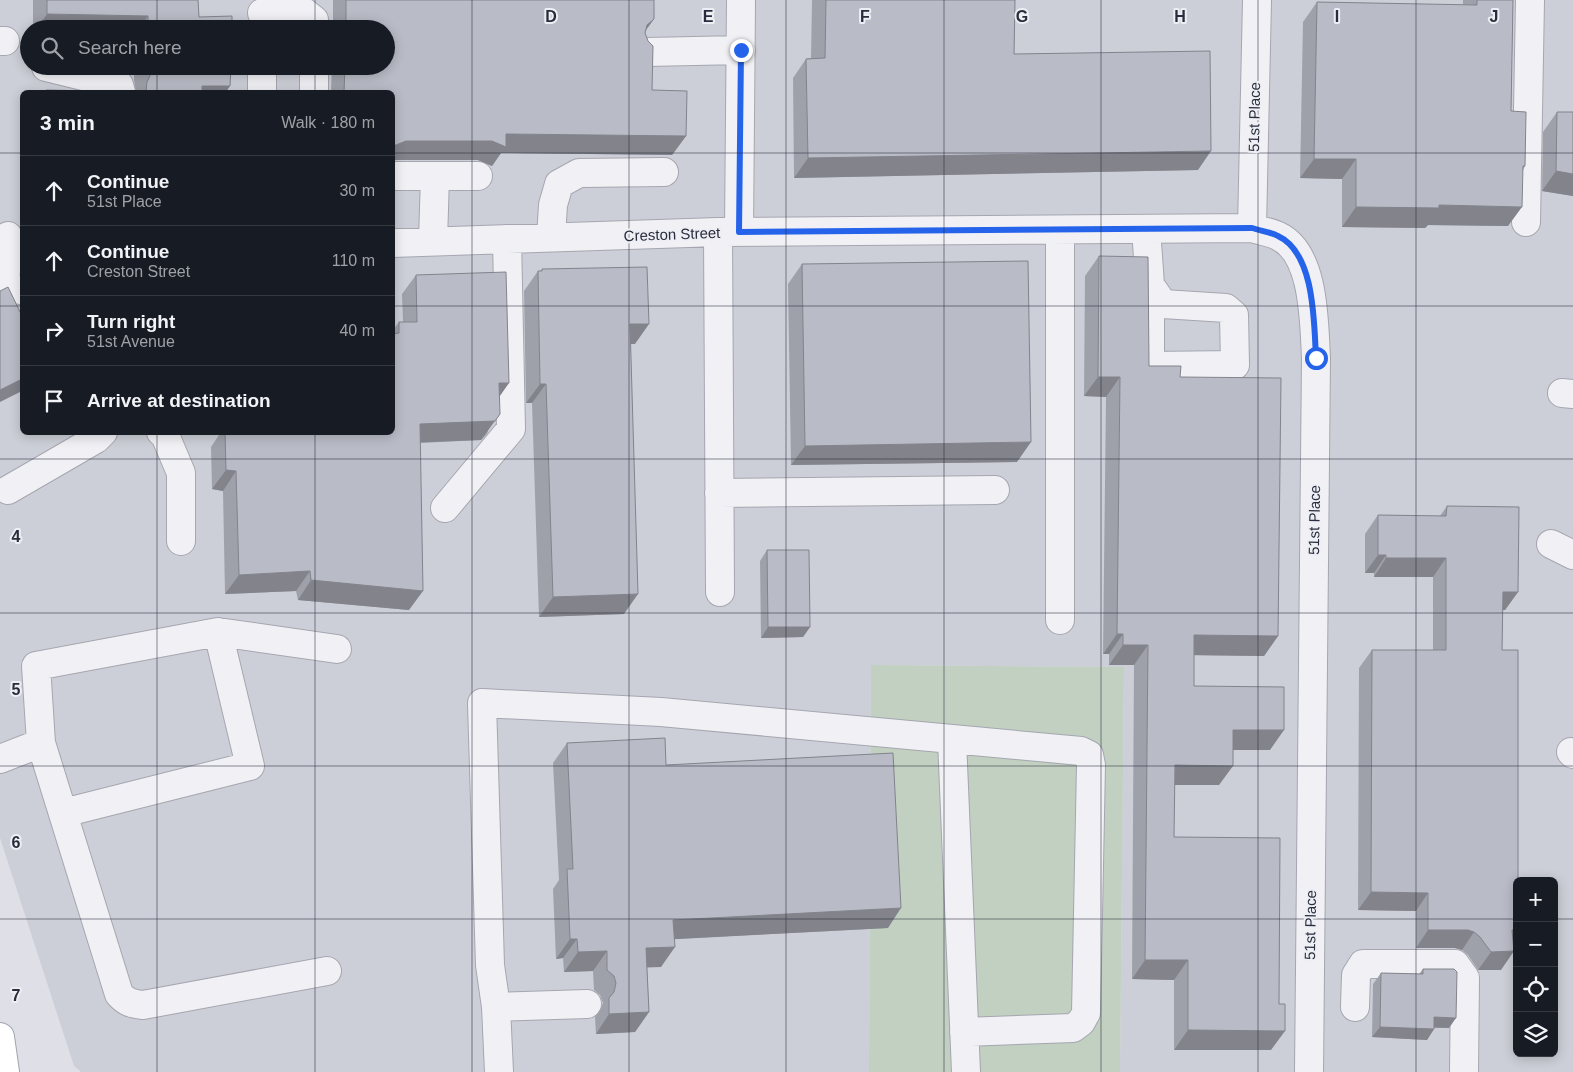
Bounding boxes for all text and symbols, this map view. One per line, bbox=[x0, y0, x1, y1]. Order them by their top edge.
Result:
text: D bbox=[545, 8, 557, 25]
text: E bbox=[703, 8, 714, 25]
text: F bbox=[860, 8, 870, 25]
text: G bbox=[1016, 8, 1028, 25]
text: H bbox=[1174, 8, 1186, 25]
text: I bbox=[1335, 8, 1339, 25]
text: J bbox=[1490, 8, 1498, 25]
search box bbox=[20, 20, 395, 75]
icon: search bbox=[38, 34, 66, 62]
text: Search here bbox=[78, 37, 182, 58]
route end bbox=[730, 39, 753, 62]
street label: 51st Place bbox=[1245, 82, 1263, 152]
text: 3 min bbox=[40, 111, 95, 134]
text: Walk · 180 m bbox=[281, 114, 375, 131]
text: Continue bbox=[87, 171, 169, 192]
icon: ahead bbox=[40, 177, 68, 205]
text: 30 m bbox=[339, 182, 375, 199]
text: 51st Place bbox=[87, 193, 162, 210]
street label: Creston Street bbox=[623, 224, 721, 244]
text: Continue bbox=[87, 241, 169, 262]
icon: ahead bbox=[40, 247, 68, 275]
text: 110 m bbox=[332, 252, 375, 269]
text: Creston Street bbox=[87, 263, 190, 280]
text: Turn right bbox=[87, 311, 175, 332]
icon: right bbox=[40, 317, 68, 345]
text: 40 m bbox=[339, 322, 375, 339]
text: 51st Avenue bbox=[87, 333, 175, 350]
route start bbox=[1305, 347, 1328, 370]
icon: arrive bbox=[40, 387, 68, 415]
text: Arrive at destination bbox=[87, 390, 271, 411]
street label: 51st Place bbox=[1305, 485, 1323, 555]
text: 4 bbox=[12, 528, 21, 545]
text: 5 bbox=[12, 681, 21, 698]
text: 6 bbox=[12, 834, 21, 851]
map controls bbox=[1513, 877, 1558, 1057]
button: + bbox=[1513, 877, 1558, 922]
street label: 51st Place bbox=[1301, 890, 1319, 960]
button: − bbox=[1513, 922, 1558, 967]
button: locate bbox=[1513, 967, 1558, 1012]
text: 7 bbox=[12, 987, 21, 1004]
button: layers bbox=[1513, 1012, 1558, 1057]

